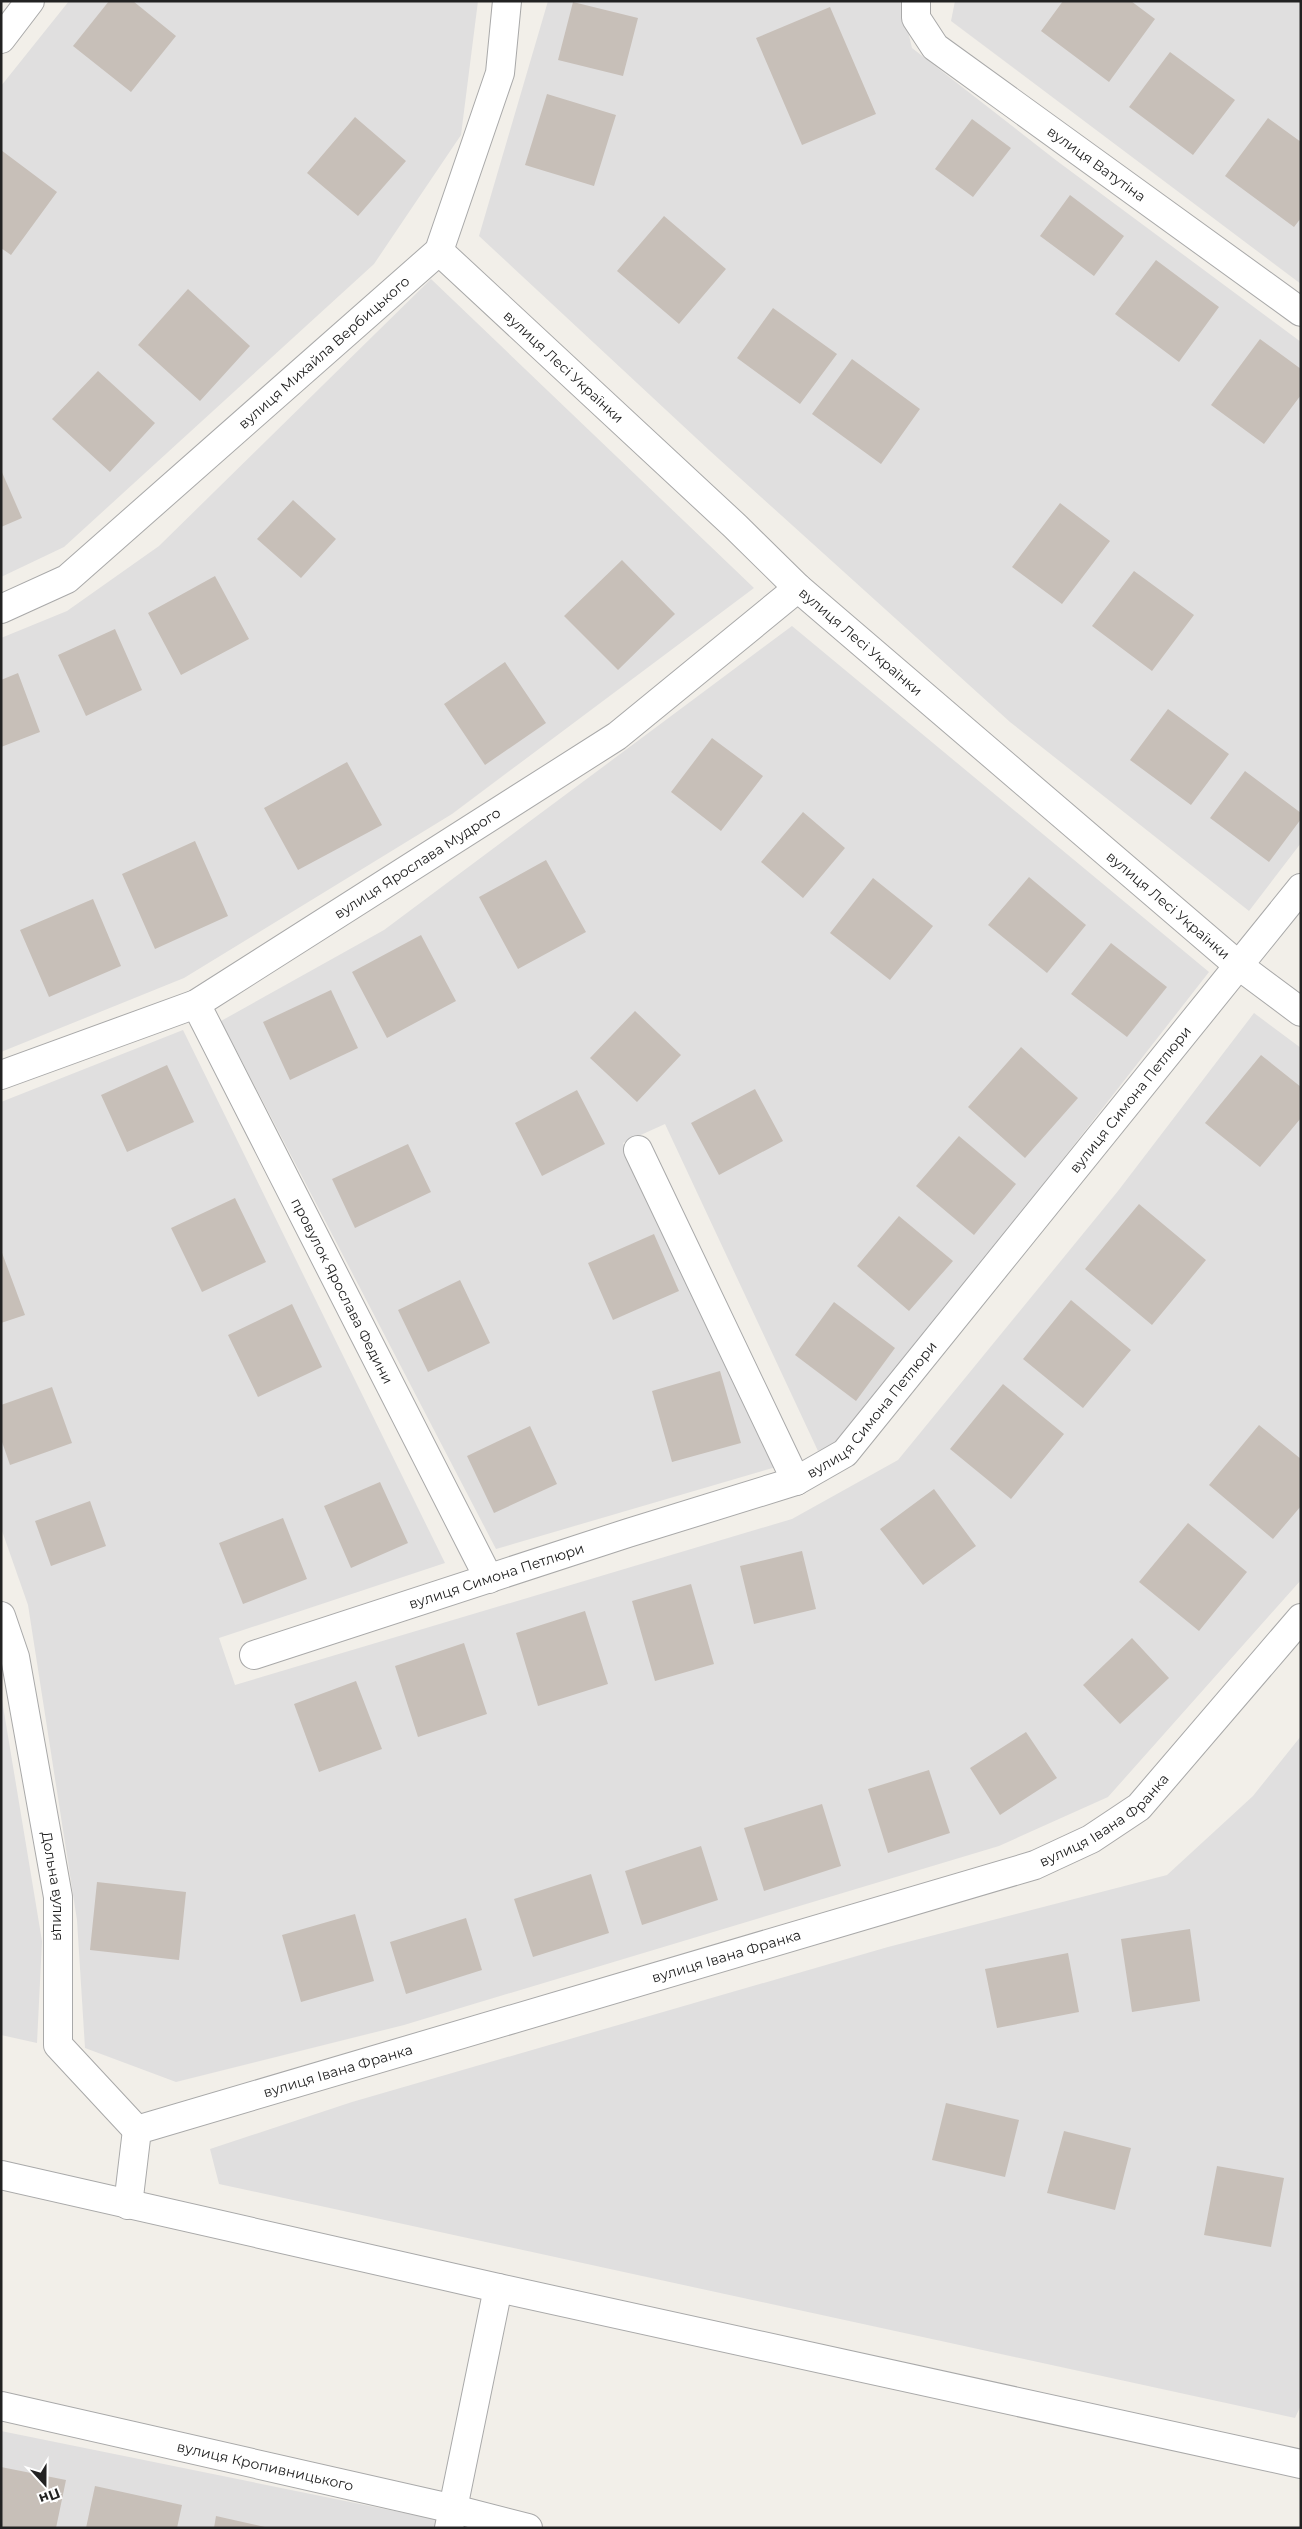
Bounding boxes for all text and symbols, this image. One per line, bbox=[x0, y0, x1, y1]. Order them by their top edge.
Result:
street label: вулиця Ватутіна bbox=[1044, 122, 1149, 206]
street label: вулиця Михайла Вербицького bbox=[235, 272, 413, 433]
street label: вулиця Лесі Українки bbox=[500, 307, 627, 427]
street label: вулиця Лесі Українки bbox=[795, 584, 926, 700]
street label: вулиця Ярослава Мудрого bbox=[331, 803, 504, 923]
street label: вулиця Лесі Українки bbox=[1103, 847, 1234, 963]
street label: вулиця Симона Петлюри bbox=[1066, 1022, 1195, 1177]
street label: провулок Ярослава Федини bbox=[287, 1195, 397, 1387]
street label: вулиця Симона Петлюри bbox=[804, 1338, 941, 1482]
street label: вулиця Симона Петлюри bbox=[406, 1539, 586, 1613]
street label: вулиця Івана Франка bbox=[1036, 1770, 1173, 1871]
street label: Дольна вулиця bbox=[37, 1830, 67, 1941]
street label: вулиця Івана Франка bbox=[650, 1926, 803, 1987]
street label: вулиця Івана Франка bbox=[261, 2040, 415, 2101]
street label: вулиця Кропивницького bbox=[175, 2437, 355, 2495]
north arrow bbox=[20, 2459, 70, 2509]
text: Пн bbox=[37, 2484, 63, 2508]

